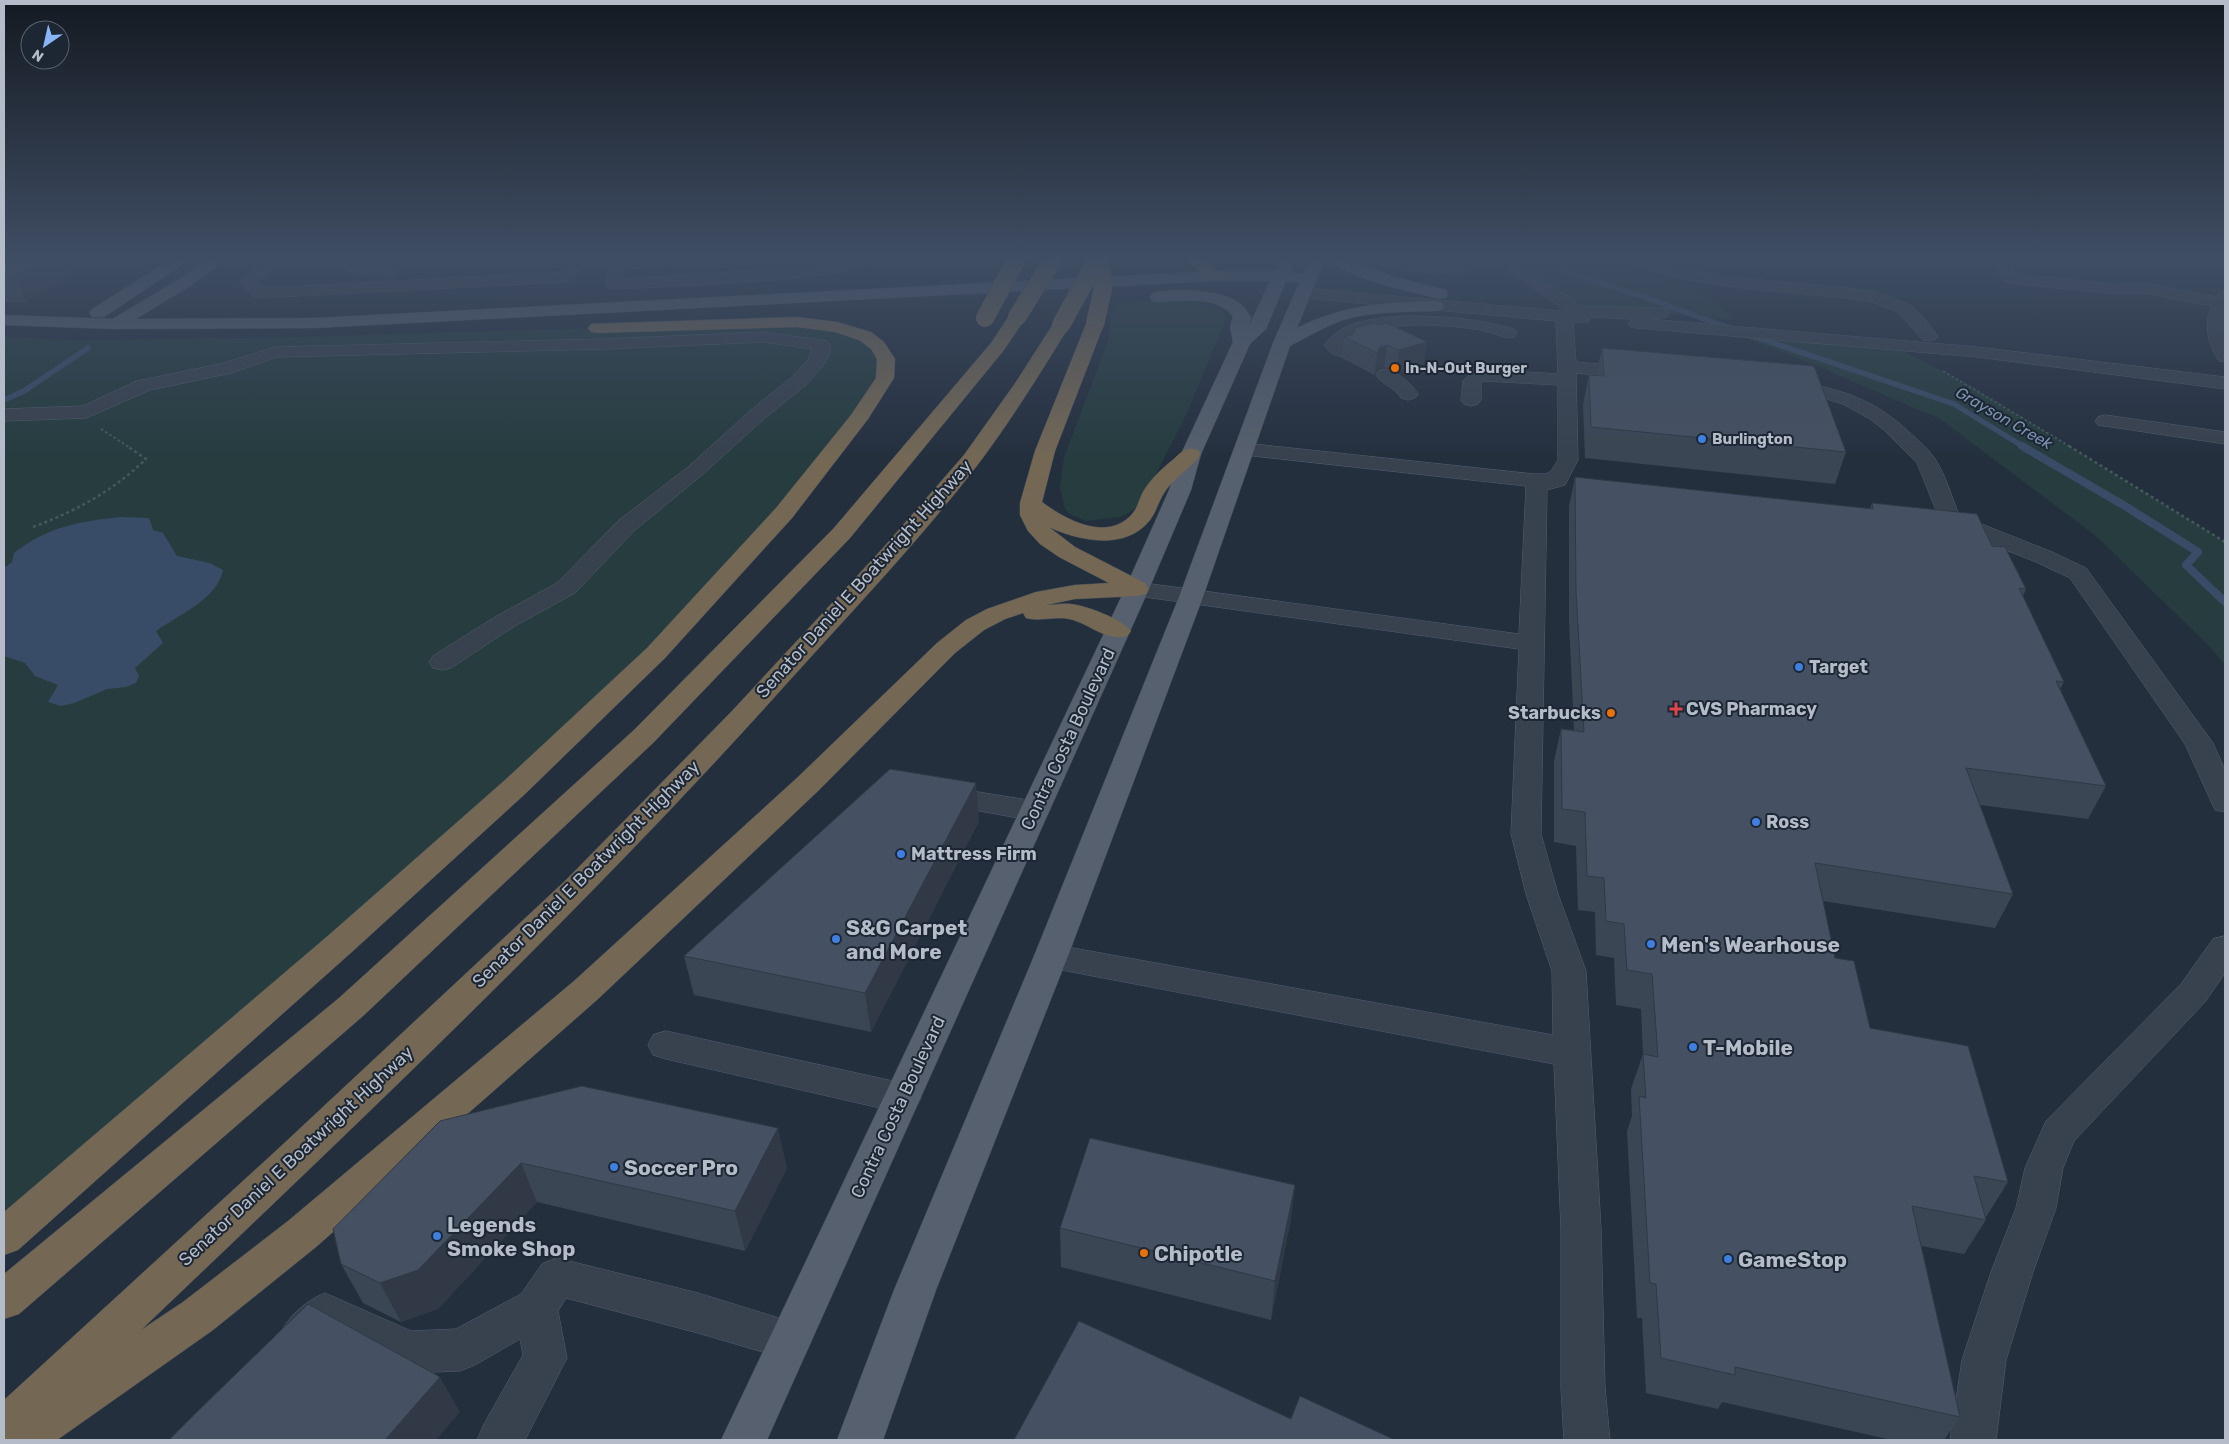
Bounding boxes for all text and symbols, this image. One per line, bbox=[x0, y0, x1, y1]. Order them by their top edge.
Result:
north arrow bbox=[20, 20, 70, 70]
text: N bbox=[29, 45, 47, 65]
place label: In-N-Out Burger bbox=[1405, 359, 1527, 377]
marker: In-N-Out Burger bbox=[1389, 362, 1401, 374]
water label: Grayson Creek bbox=[1952, 383, 2056, 454]
place label: Burlington bbox=[1712, 430, 1793, 448]
marker: Burlington bbox=[1696, 433, 1708, 445]
street label: Senator Daniel E Boatwright Highway bbox=[751, 455, 977, 703]
street label: Contra Costa Boulevard bbox=[1016, 644, 1120, 834]
place label: Target bbox=[1809, 656, 1868, 678]
marker: Target bbox=[1793, 661, 1805, 673]
place label: CVS Pharmacy bbox=[1686, 698, 1817, 720]
place label: Starbucks bbox=[1508, 702, 1601, 724]
marker: CVS Pharmacy bbox=[1670, 703, 1682, 715]
marker: Starbucks bbox=[1605, 707, 1617, 719]
street label: Senator Daniel E Boatwright Highway bbox=[468, 756, 704, 992]
place label: Ross bbox=[1766, 811, 1809, 833]
marker: Ross bbox=[1750, 816, 1762, 828]
place label: Mattress Firm bbox=[911, 843, 1037, 865]
marker: Mattress Firm bbox=[895, 848, 907, 860]
place label: S&G Carpet and More bbox=[846, 915, 967, 964]
place label: Men's Wearhouse bbox=[1661, 932, 1840, 957]
marker: S&G Carpet and More bbox=[830, 933, 842, 945]
marker: Men's Wearhouse bbox=[1645, 938, 1657, 950]
street label: Contra Costa Boulevard bbox=[846, 1012, 950, 1202]
place label: T-Mobile bbox=[1703, 1035, 1793, 1060]
street label: Senator Daniel E Boatwright Highway bbox=[174, 1041, 418, 1271]
marker: T-Mobile bbox=[1687, 1041, 1699, 1053]
place label: Soccer Pro bbox=[624, 1155, 738, 1180]
marker: Soccer Pro bbox=[608, 1161, 620, 1173]
place label: Legends Smoke Shop bbox=[447, 1212, 575, 1261]
marker: Legends Smoke Shop bbox=[431, 1230, 443, 1242]
place label: Chipotle bbox=[1154, 1241, 1243, 1266]
marker: Chipotle bbox=[1138, 1247, 1150, 1259]
place label: GameStop bbox=[1738, 1247, 1847, 1272]
marker: GameStop bbox=[1722, 1253, 1734, 1265]

